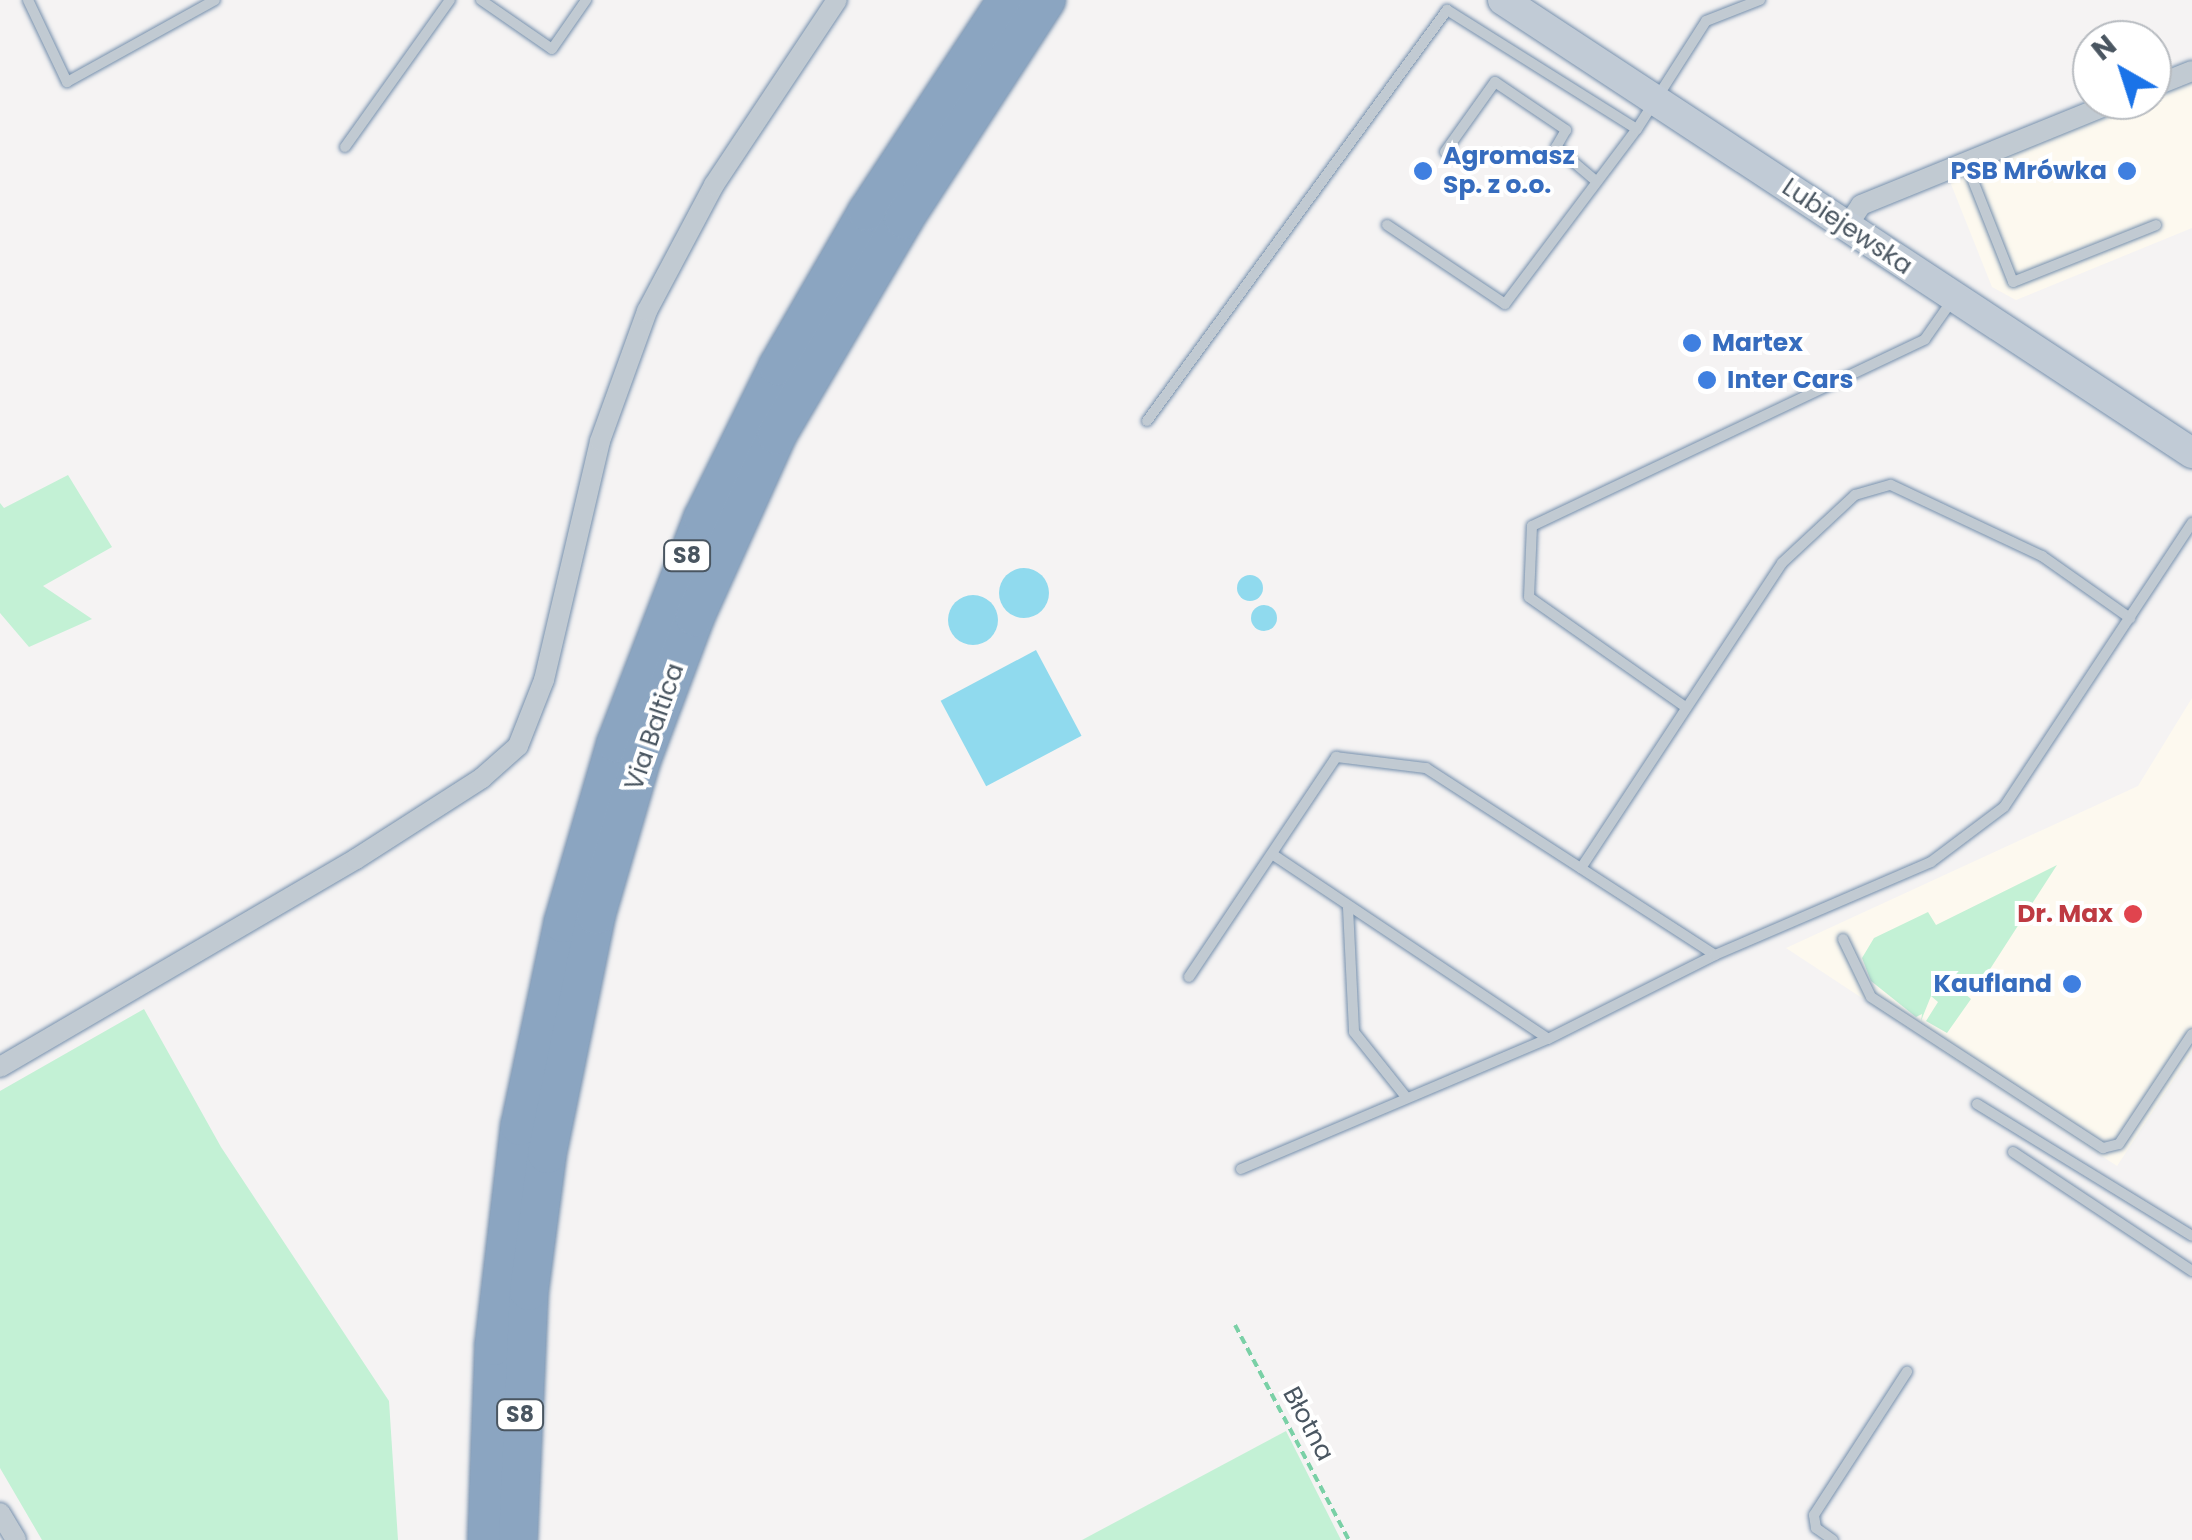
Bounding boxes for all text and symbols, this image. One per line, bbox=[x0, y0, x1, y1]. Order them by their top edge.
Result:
north arrow bbox=[2072, 20, 2172, 120]
text: N bbox=[2084, 26, 2125, 70]
place label: Agromasz Sp. z o.o. bbox=[1443, 142, 1575, 201]
place label: PSB Mrówka bbox=[1951, 156, 2107, 186]
marker: Agromasz Sp. z o.o. bbox=[1412, 160, 1434, 182]
marker: PSB Mrówka bbox=[2116, 160, 2138, 182]
street label: Lubiejewska bbox=[1776, 173, 1918, 281]
place label: Martex bbox=[1712, 328, 1803, 358]
marker: Martex bbox=[1681, 332, 1703, 354]
place label: Inter Cars bbox=[1727, 365, 1853, 395]
marker: Inter Cars bbox=[1696, 369, 1718, 391]
road number: S8 bbox=[662, 539, 712, 573]
street label: Via Baltica bbox=[619, 660, 691, 794]
place label: Dr. Max bbox=[2017, 899, 2113, 929]
marker: Dr. Max bbox=[2122, 903, 2144, 925]
place label: Kaufland bbox=[1934, 969, 2052, 999]
marker: Kaufland bbox=[2061, 973, 2083, 995]
street label: Błotna bbox=[1276, 1382, 1340, 1466]
road number: S8 bbox=[495, 1398, 545, 1432]

